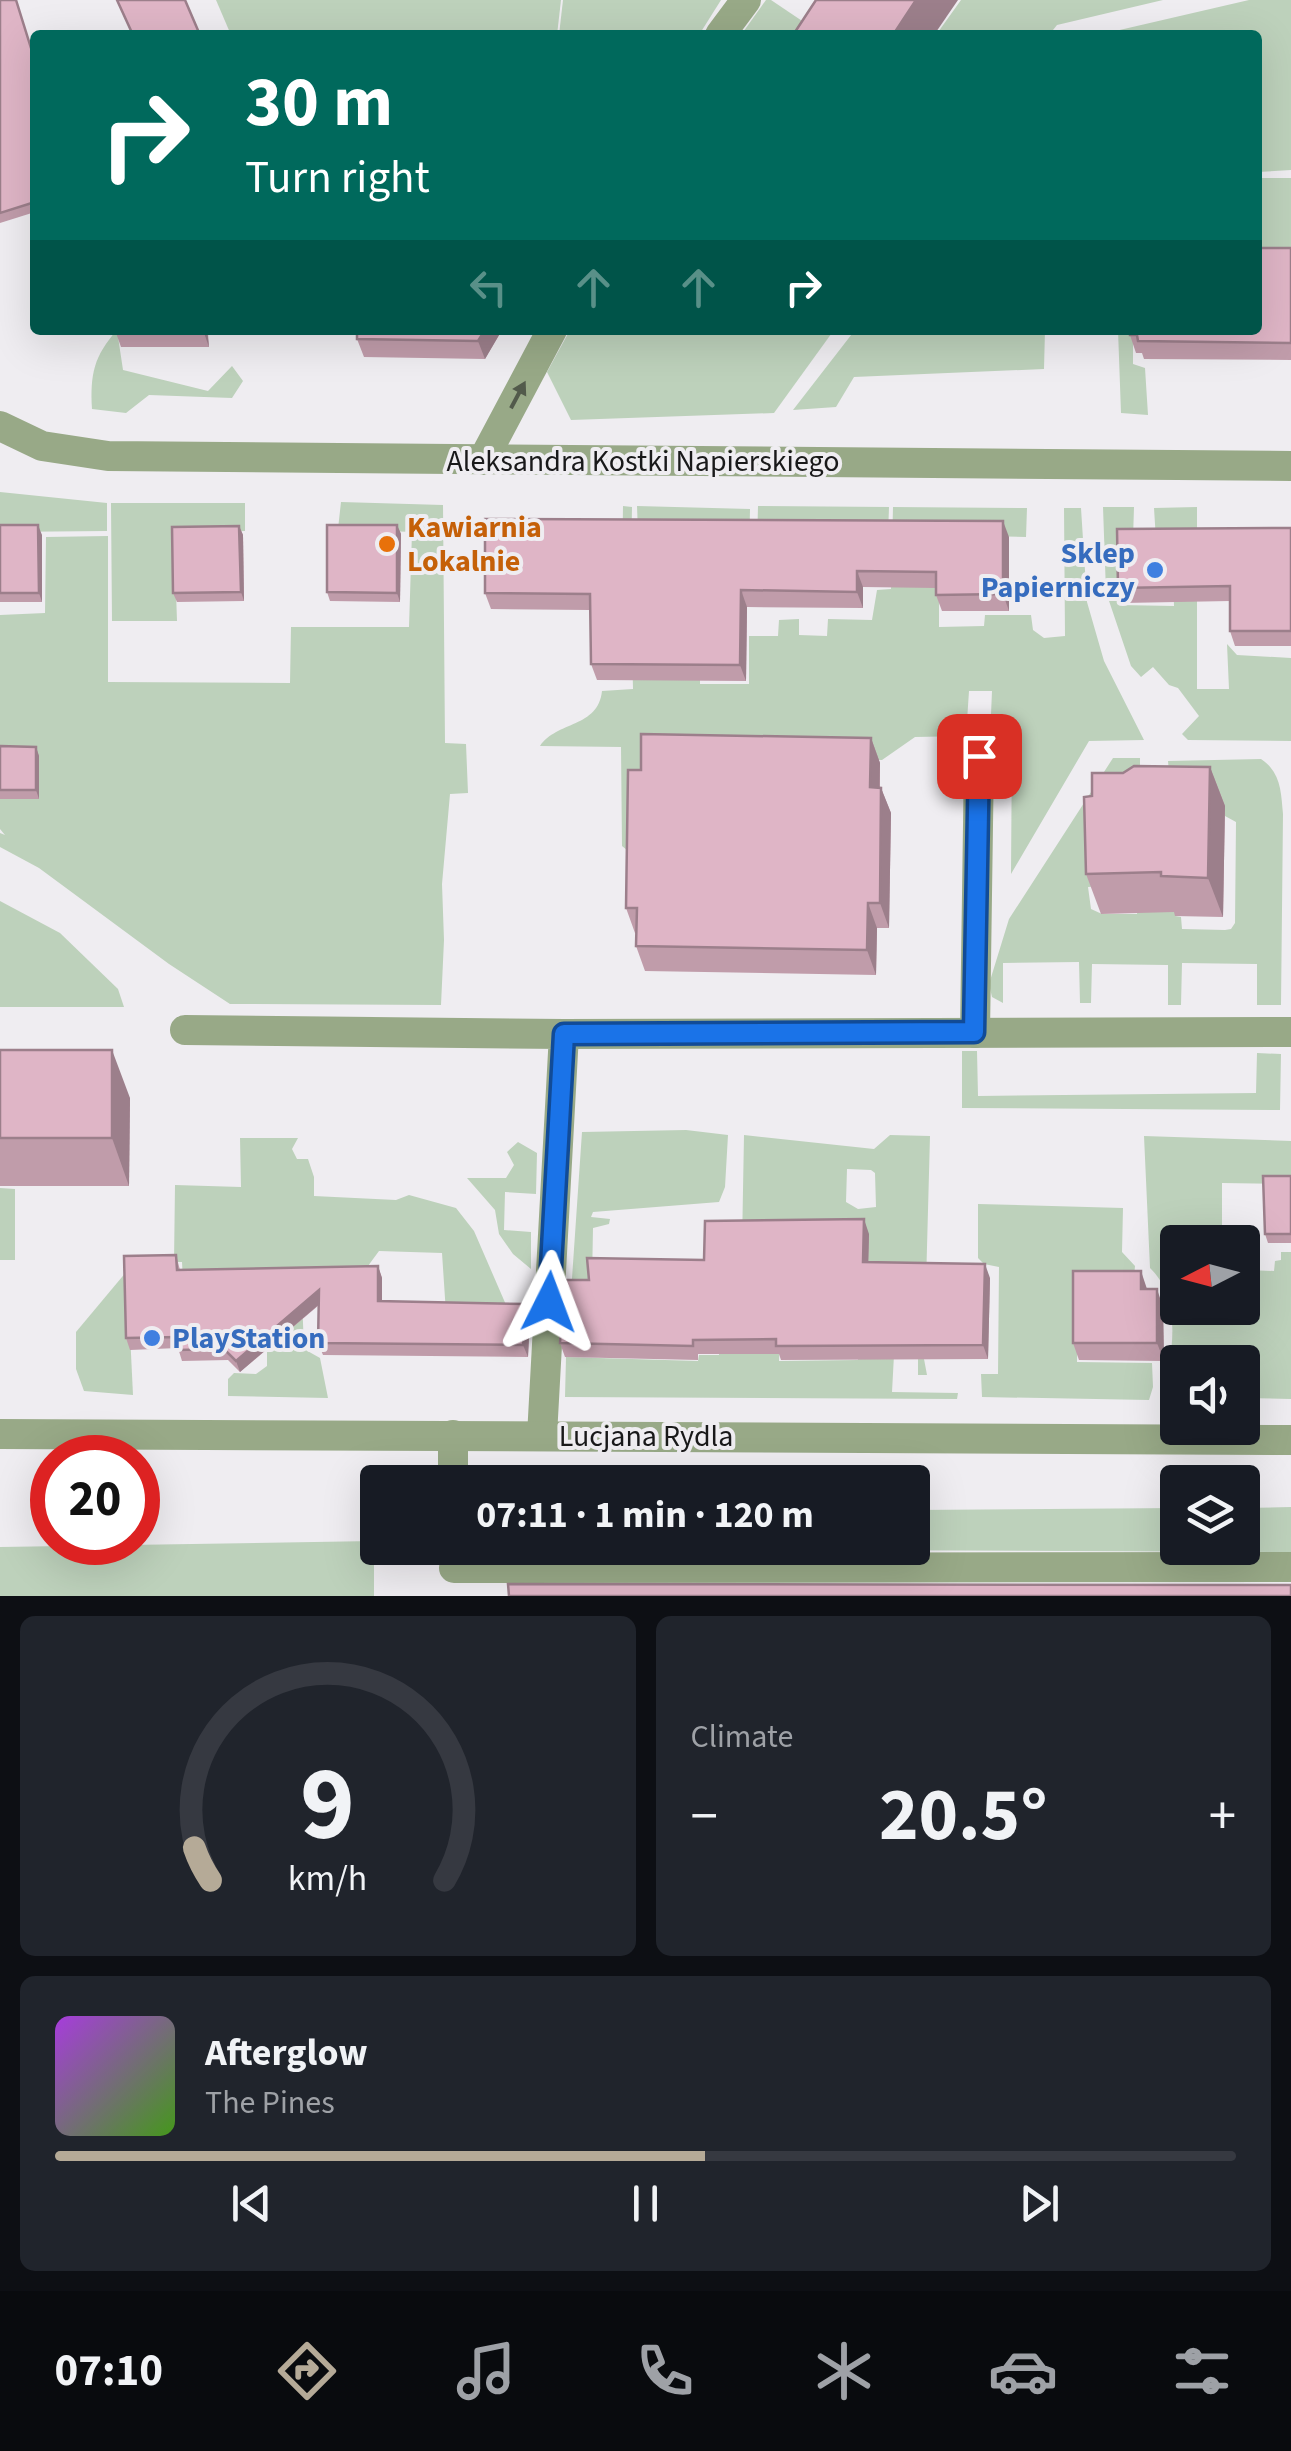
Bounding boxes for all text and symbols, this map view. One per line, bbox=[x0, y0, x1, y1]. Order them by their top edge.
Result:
text: 30 m bbox=[245, 53, 393, 153]
icon: right bbox=[80, 70, 210, 200]
text: Turn right bbox=[245, 146, 430, 210]
icon: left bbox=[461, 260, 516, 315]
icon: ahead bbox=[566, 260, 621, 315]
icon: ahead bbox=[671, 260, 726, 315]
icon: right bbox=[776, 260, 831, 315]
one-way arrow bbox=[509, 380, 526, 409]
street label: Aleksandra Kostki Napierskiego bbox=[446, 440, 840, 483]
place label: Kawiarnia Lokalnie bbox=[407, 506, 542, 583]
place label: Sklep Papierniczy bbox=[981, 532, 1135, 609]
marker: Kawiarnia Lokalnie bbox=[376, 533, 398, 555]
marker: Sklep Papierniczy bbox=[1144, 559, 1166, 581]
pin bbox=[937, 714, 1022, 799]
icon: arrive bbox=[952, 729, 1007, 784]
north arrow bbox=[1160, 1225, 1260, 1325]
map controls bbox=[1160, 1225, 1260, 1565]
position arrow bbox=[497, 1250, 601, 1354]
place label: PlayStation bbox=[172, 1317, 325, 1360]
marker: PlayStation bbox=[141, 1327, 163, 1349]
button: sound bbox=[1160, 1345, 1260, 1445]
street label: Lucjana Rydla bbox=[559, 1415, 733, 1458]
speed limit sign: 20 bbox=[30, 1435, 160, 1565]
button: layers bbox=[1160, 1465, 1260, 1565]
text: 07:11 · 1 min · 120 m bbox=[476, 1488, 814, 1542]
text: Climate bbox=[691, 1714, 793, 1760]
text: 9 bbox=[300, 1732, 355, 1880]
text: 20.5° bbox=[879, 1762, 1048, 1869]
text: − bbox=[691, 1778, 718, 1856]
text: + bbox=[1209, 1778, 1236, 1856]
text: km/h bbox=[288, 1853, 367, 1904]
text: Afterglow bbox=[205, 2026, 368, 2080]
text: The Pines bbox=[205, 2080, 335, 2126]
icon: previous bbox=[224, 2176, 279, 2231]
icon: pause bbox=[618, 2176, 673, 2231]
icon: next bbox=[1012, 2176, 1067, 2231]
icon: directions bbox=[272, 2336, 342, 2406]
icon: music bbox=[451, 2336, 521, 2406]
icon: phone bbox=[630, 2336, 700, 2406]
icon: climate bbox=[809, 2336, 879, 2406]
icon: car bbox=[988, 2336, 1058, 2406]
icon: filters bbox=[1167, 2336, 1237, 2406]
text: 07:10 bbox=[54, 2339, 163, 2403]

